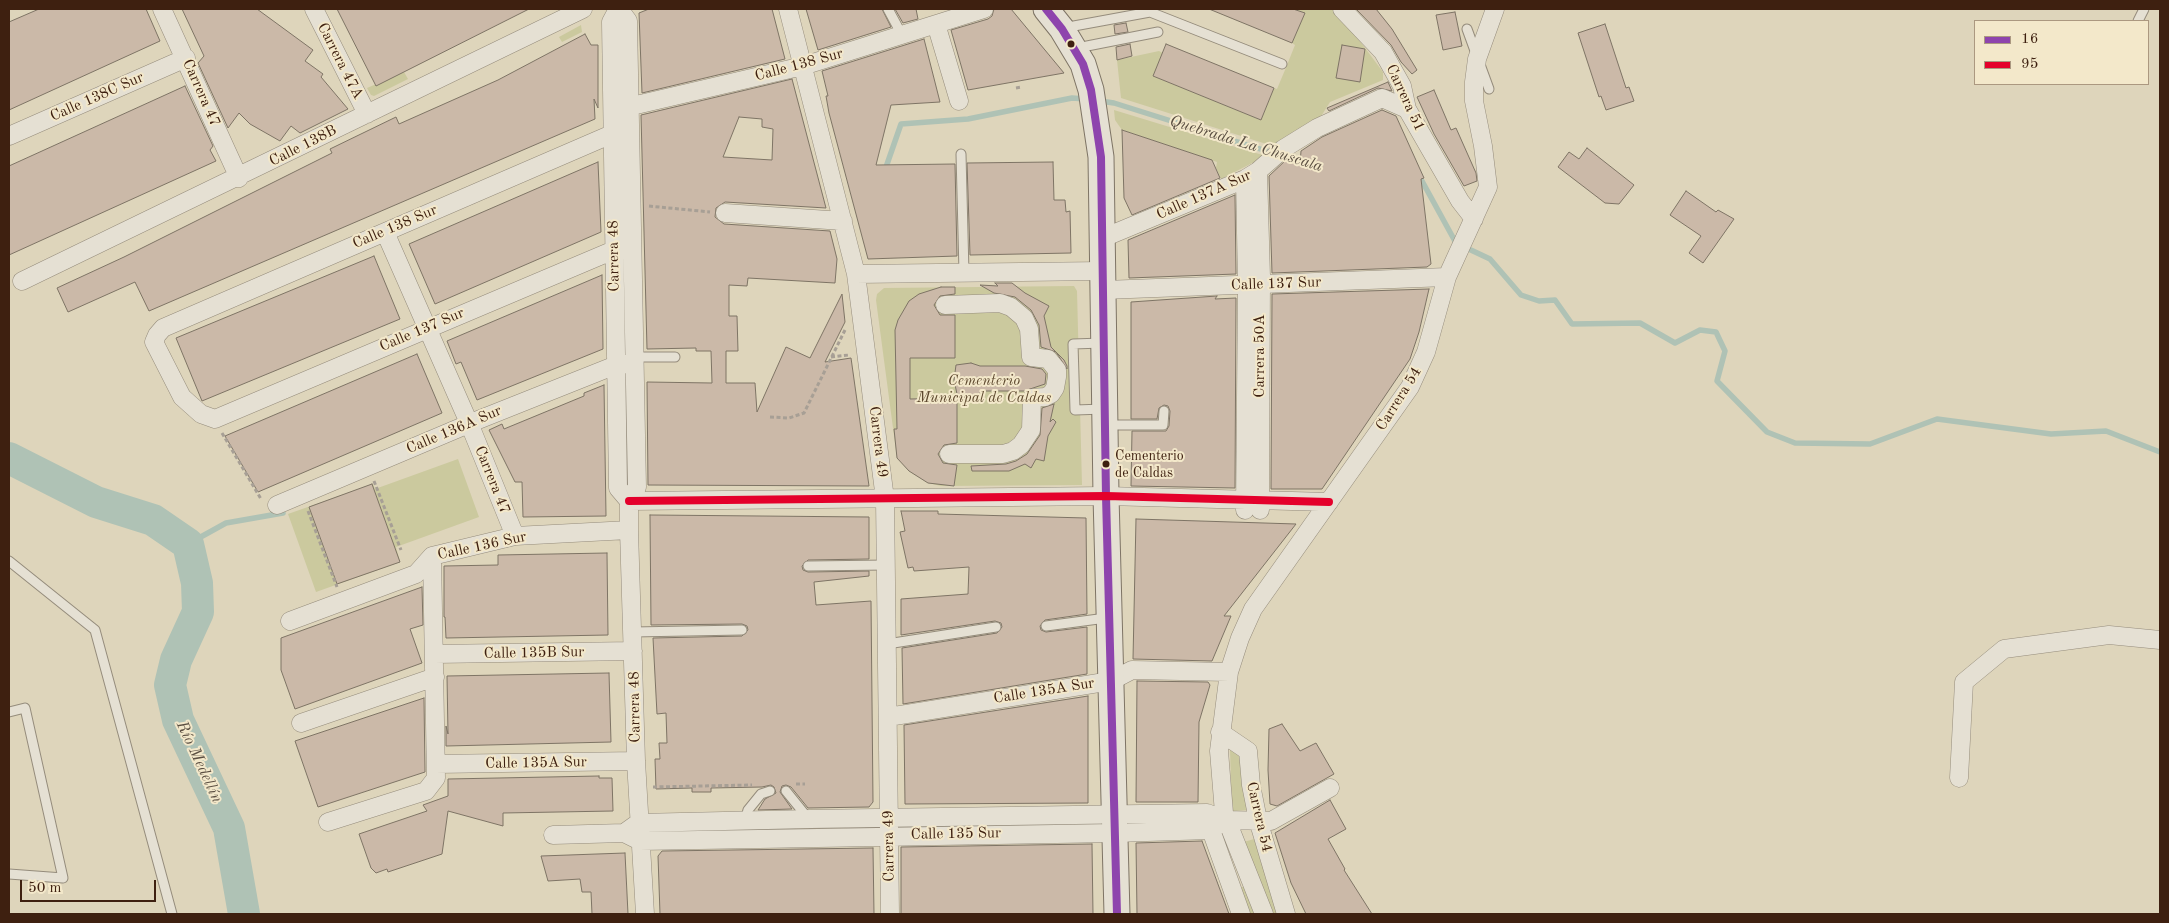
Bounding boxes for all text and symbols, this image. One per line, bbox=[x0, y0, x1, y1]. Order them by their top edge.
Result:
street label: Carrera 47A bbox=[313, 20, 367, 102]
legend bbox=[1974, 20, 2149, 85]
text: 16 bbox=[2021, 32, 2038, 47]
unlabelled marker bbox=[1066, 39, 1076, 49]
street label: Calle 138 Sur bbox=[753, 45, 845, 85]
street label: Carrera 47 bbox=[178, 57, 224, 129]
text: 95 bbox=[2021, 57, 2038, 72]
street label: Carrera 51 bbox=[1382, 62, 1428, 134]
street label: Calle 138C Sur bbox=[47, 68, 147, 126]
water label: Quebrada La Chuscala bbox=[1167, 112, 1325, 176]
street label: Calle 138B bbox=[266, 121, 340, 171]
street label: Calle 137A Sur bbox=[1154, 166, 1254, 224]
street label: Calle 138 Sur bbox=[350, 201, 440, 253]
street label: Carrera 48 bbox=[604, 220, 624, 292]
street label: Calle 137 Sur bbox=[1231, 273, 1321, 295]
street label: Calle 137 Sur bbox=[377, 304, 467, 356]
street label: Carrera 50A bbox=[1251, 314, 1269, 398]
street label: Carrera 54 bbox=[1372, 364, 1426, 434]
park label: Cementerio Municipal de Caldas bbox=[917, 372, 1051, 407]
street label: Calle 136A Sur bbox=[404, 402, 504, 458]
street label: Carrera 49 bbox=[865, 405, 891, 479]
street label: Carrera 47 bbox=[470, 443, 514, 517]
place label: Cementerio de Caldas bbox=[1115, 448, 1184, 481]
marker: Cementerio de Caldas bbox=[1101, 459, 1111, 469]
street label: Calle 136 Sur bbox=[436, 528, 528, 564]
street label: Calle 135B Sur bbox=[483, 643, 585, 663]
street label: Carrera 48 bbox=[625, 671, 645, 743]
street label: Calle 135A Sur bbox=[992, 674, 1096, 708]
water label: Río Medellín bbox=[172, 718, 226, 806]
street label: Calle 135A Sur bbox=[485, 753, 587, 773]
street label: Carrera 54 bbox=[1242, 780, 1276, 854]
street label: Carrera 49 bbox=[879, 810, 899, 882]
street label: Calle 135 Sur bbox=[911, 824, 1001, 844]
scale bar bbox=[22, 870, 159, 902]
text: 50 m bbox=[28, 881, 62, 896]

